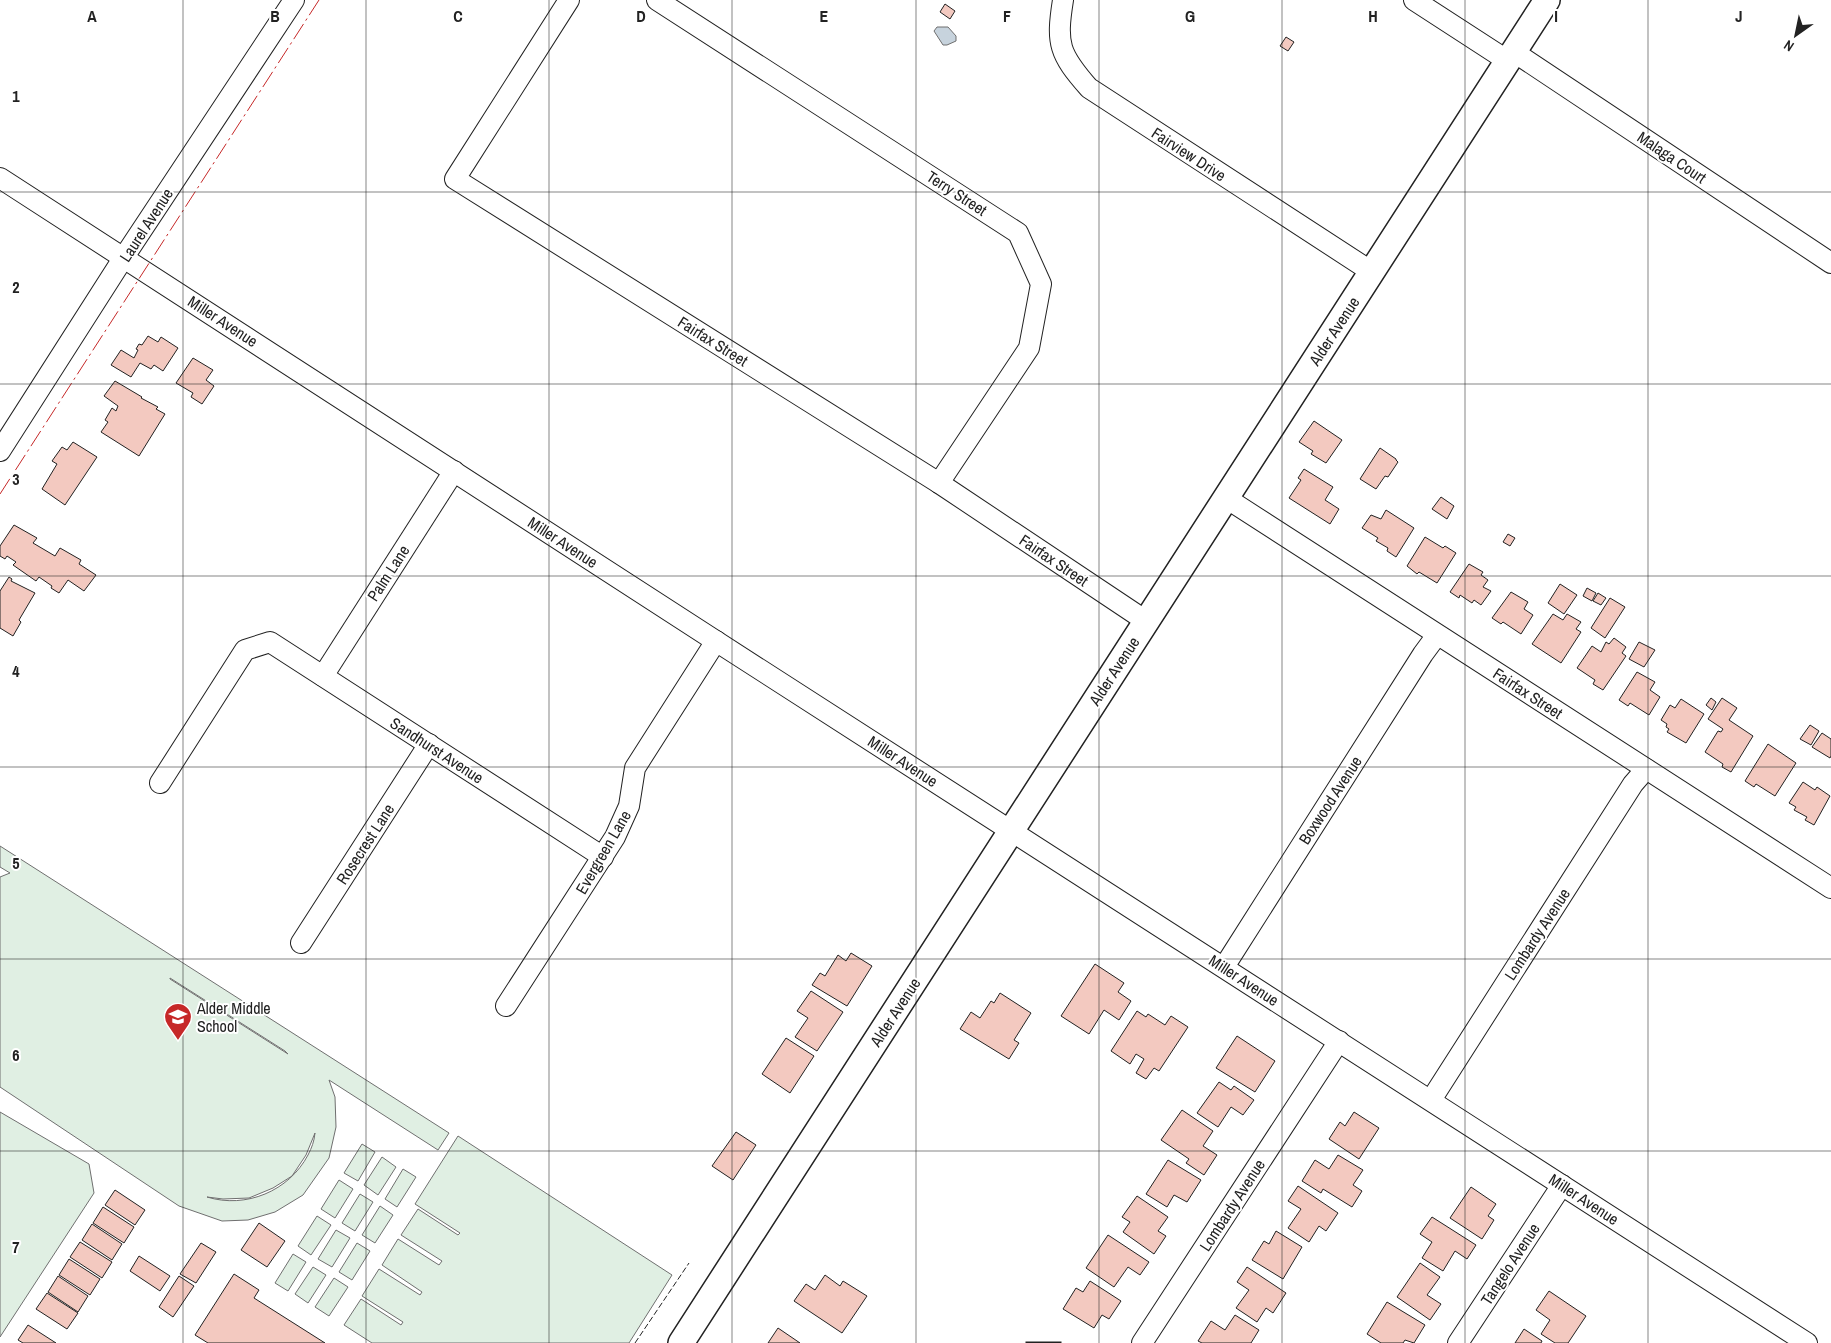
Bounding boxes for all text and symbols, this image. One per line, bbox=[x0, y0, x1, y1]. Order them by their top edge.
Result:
text: A bbox=[87, 5, 97, 27]
text: B bbox=[270, 5, 280, 27]
text: C bbox=[453, 5, 463, 27]
text: D bbox=[636, 5, 646, 27]
text: E bbox=[820, 5, 829, 27]
text: F bbox=[1003, 5, 1011, 27]
text: G bbox=[1185, 5, 1195, 27]
text: H bbox=[1368, 5, 1378, 27]
text: I bbox=[1554, 5, 1558, 27]
text: J bbox=[1735, 5, 1743, 27]
north arrow bbox=[1771, 10, 1821, 60]
text: N bbox=[1781, 36, 1797, 56]
text: 1 bbox=[12, 85, 20, 107]
street label: Fairview Drive bbox=[1148, 122, 1230, 186]
street label: Malaga Court bbox=[1633, 126, 1711, 188]
street label: Terry Street bbox=[923, 165, 992, 221]
street label: Laurel Avenue bbox=[114, 184, 178, 266]
text: 2 bbox=[12, 276, 20, 298]
street label: Miller Avenue bbox=[184, 290, 262, 352]
street label: Alder Avenue bbox=[1303, 292, 1364, 370]
street label: Fairfax Street bbox=[674, 311, 753, 371]
text: 3 bbox=[12, 468, 20, 490]
street label: Miller Avenue bbox=[524, 511, 602, 573]
street label: Fairfax Street bbox=[1015, 529, 1093, 591]
street label: Palm Lane bbox=[362, 541, 414, 605]
street label: Alder Avenue bbox=[1083, 632, 1144, 710]
text: 4 bbox=[12, 660, 20, 682]
street label: Fairfax Street bbox=[1489, 662, 1567, 724]
street label: Sandhurst Avenue bbox=[386, 712, 488, 788]
street label: Miller Avenue bbox=[864, 730, 942, 792]
street label: Boxwood Avenue bbox=[1293, 752, 1367, 848]
street label: Rosecrest Lane bbox=[331, 799, 399, 889]
street label: Evergreen Lane bbox=[570, 806, 636, 898]
text: 5 bbox=[12, 852, 20, 874]
street label: Lombardy Avenue bbox=[1499, 884, 1575, 984]
street label: Miller Avenue bbox=[1205, 949, 1283, 1011]
street label: Alder Avenue bbox=[864, 973, 925, 1051]
place label: Alder Middle School bbox=[196, 997, 271, 1037]
school or university icon: Alder Middle School bbox=[163, 1002, 193, 1041]
text: 6 bbox=[12, 1044, 20, 1066]
street label: Lombardy Avenue bbox=[1194, 1155, 1270, 1255]
street label: Miller Avenue bbox=[1545, 1168, 1623, 1230]
street label: Tangelo Avenue bbox=[1475, 1219, 1545, 1309]
text: 7 bbox=[12, 1236, 20, 1258]

